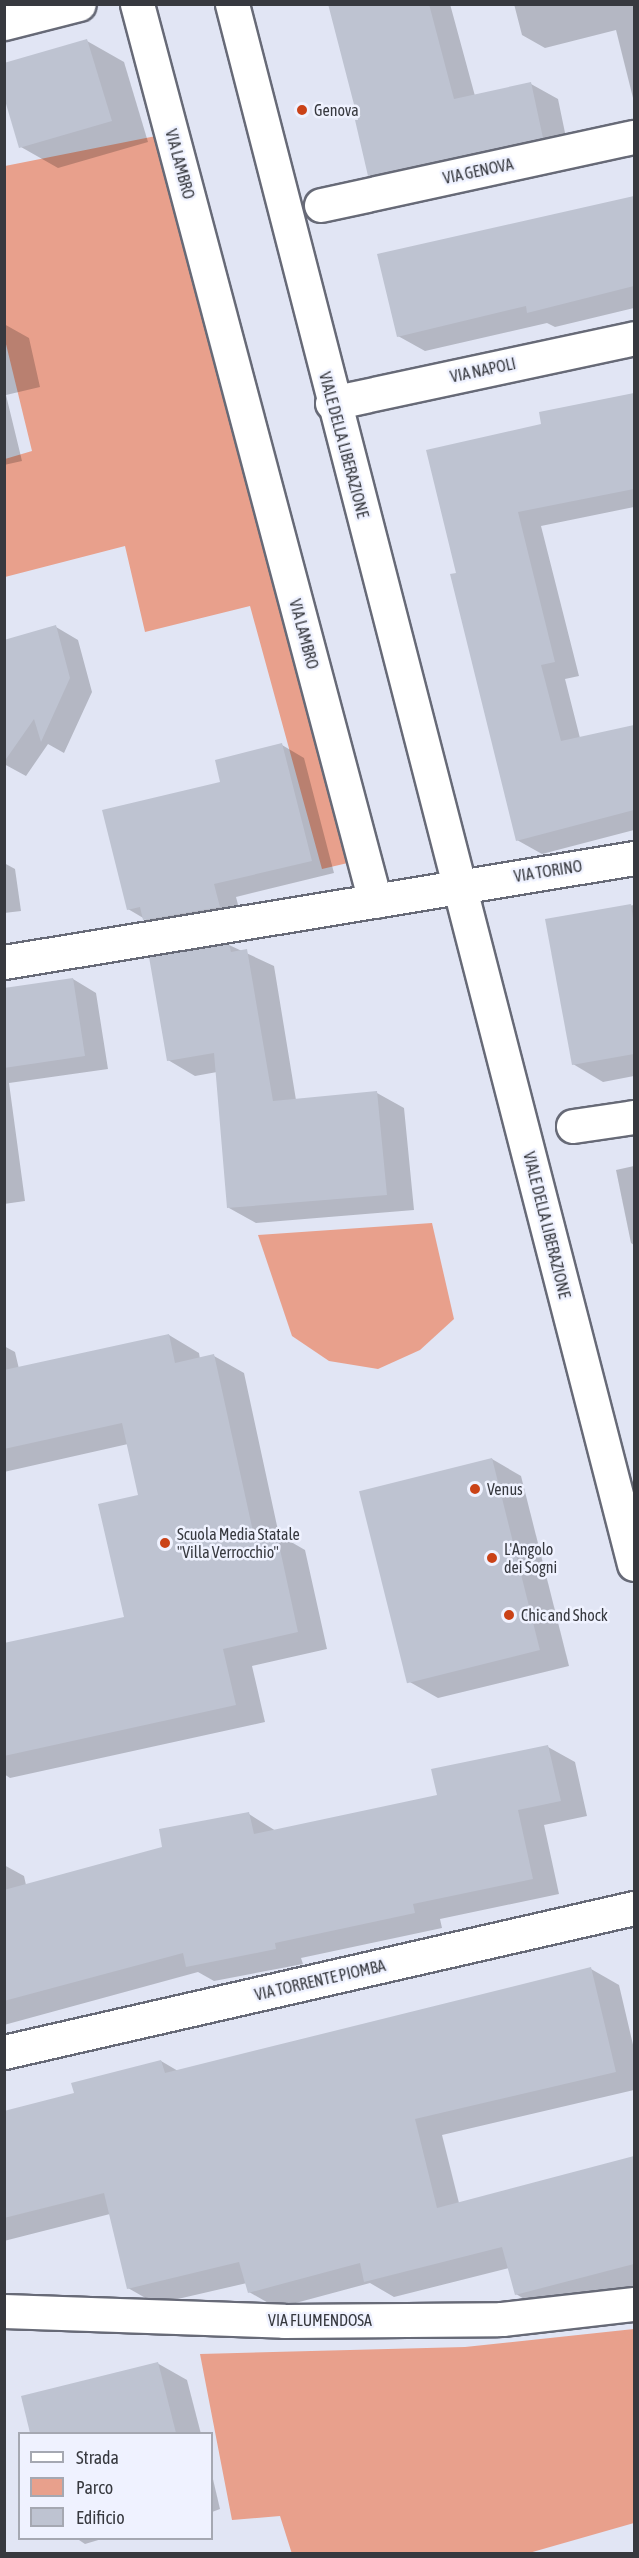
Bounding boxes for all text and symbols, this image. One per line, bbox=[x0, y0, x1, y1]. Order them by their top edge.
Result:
place label: Genova bbox=[314, 100, 359, 120]
marker: Genova bbox=[295, 103, 309, 117]
street label: VIA LAMBRO bbox=[161, 127, 199, 201]
street label: VIA GENOVA bbox=[441, 154, 515, 188]
street label: VIA NAPOLI bbox=[448, 354, 518, 386]
street label: VIALE DELLA LIBERAZIONE bbox=[315, 370, 373, 520]
street label: VIA LAMBRO bbox=[285, 597, 323, 671]
street label: VIA TORINO bbox=[512, 856, 584, 886]
street label: VIALE DELLA LIBERAZIONE bbox=[519, 1150, 575, 1300]
place label: Venus bbox=[487, 1479, 523, 1499]
marker: Venus bbox=[468, 1482, 482, 1496]
place label: Scuola Media Statale "Villa Verrocchio" bbox=[177, 1524, 300, 1562]
marker: Scuola Media Statale "Villa Verrocchio" bbox=[158, 1536, 172, 1550]
place label: L'Angolo dei Sogni bbox=[504, 1539, 557, 1577]
marker: L'Angolo dei Sogni bbox=[485, 1551, 499, 1565]
place label: Chic and Shock bbox=[521, 1605, 608, 1625]
marker: Chic and Shock bbox=[502, 1608, 516, 1622]
street label: VIA TORRENTE PIOMBA bbox=[253, 1956, 387, 2004]
street label: VIA FLUMENDOSA bbox=[268, 2310, 372, 2330]
legend bbox=[18, 2432, 213, 2540]
text: Strada bbox=[76, 2447, 119, 2468]
text: Parco bbox=[76, 2477, 113, 2498]
text: Edificio bbox=[76, 2507, 125, 2528]

